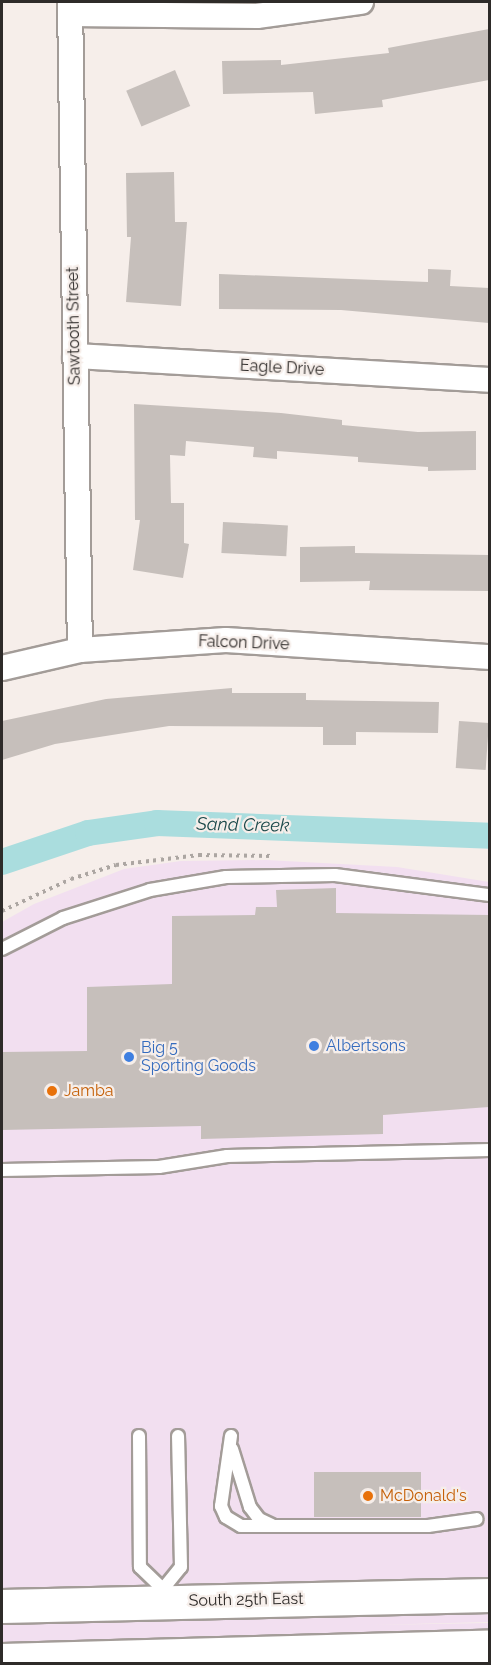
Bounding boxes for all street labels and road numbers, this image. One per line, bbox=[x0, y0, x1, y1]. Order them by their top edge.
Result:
street label: Sawtooth Street bbox=[63, 267, 85, 385]
street label: Eagle Drive bbox=[239, 356, 325, 380]
street label: Falcon Drive bbox=[198, 632, 290, 654]
street label: South 25th East bbox=[188, 1589, 304, 1611]

